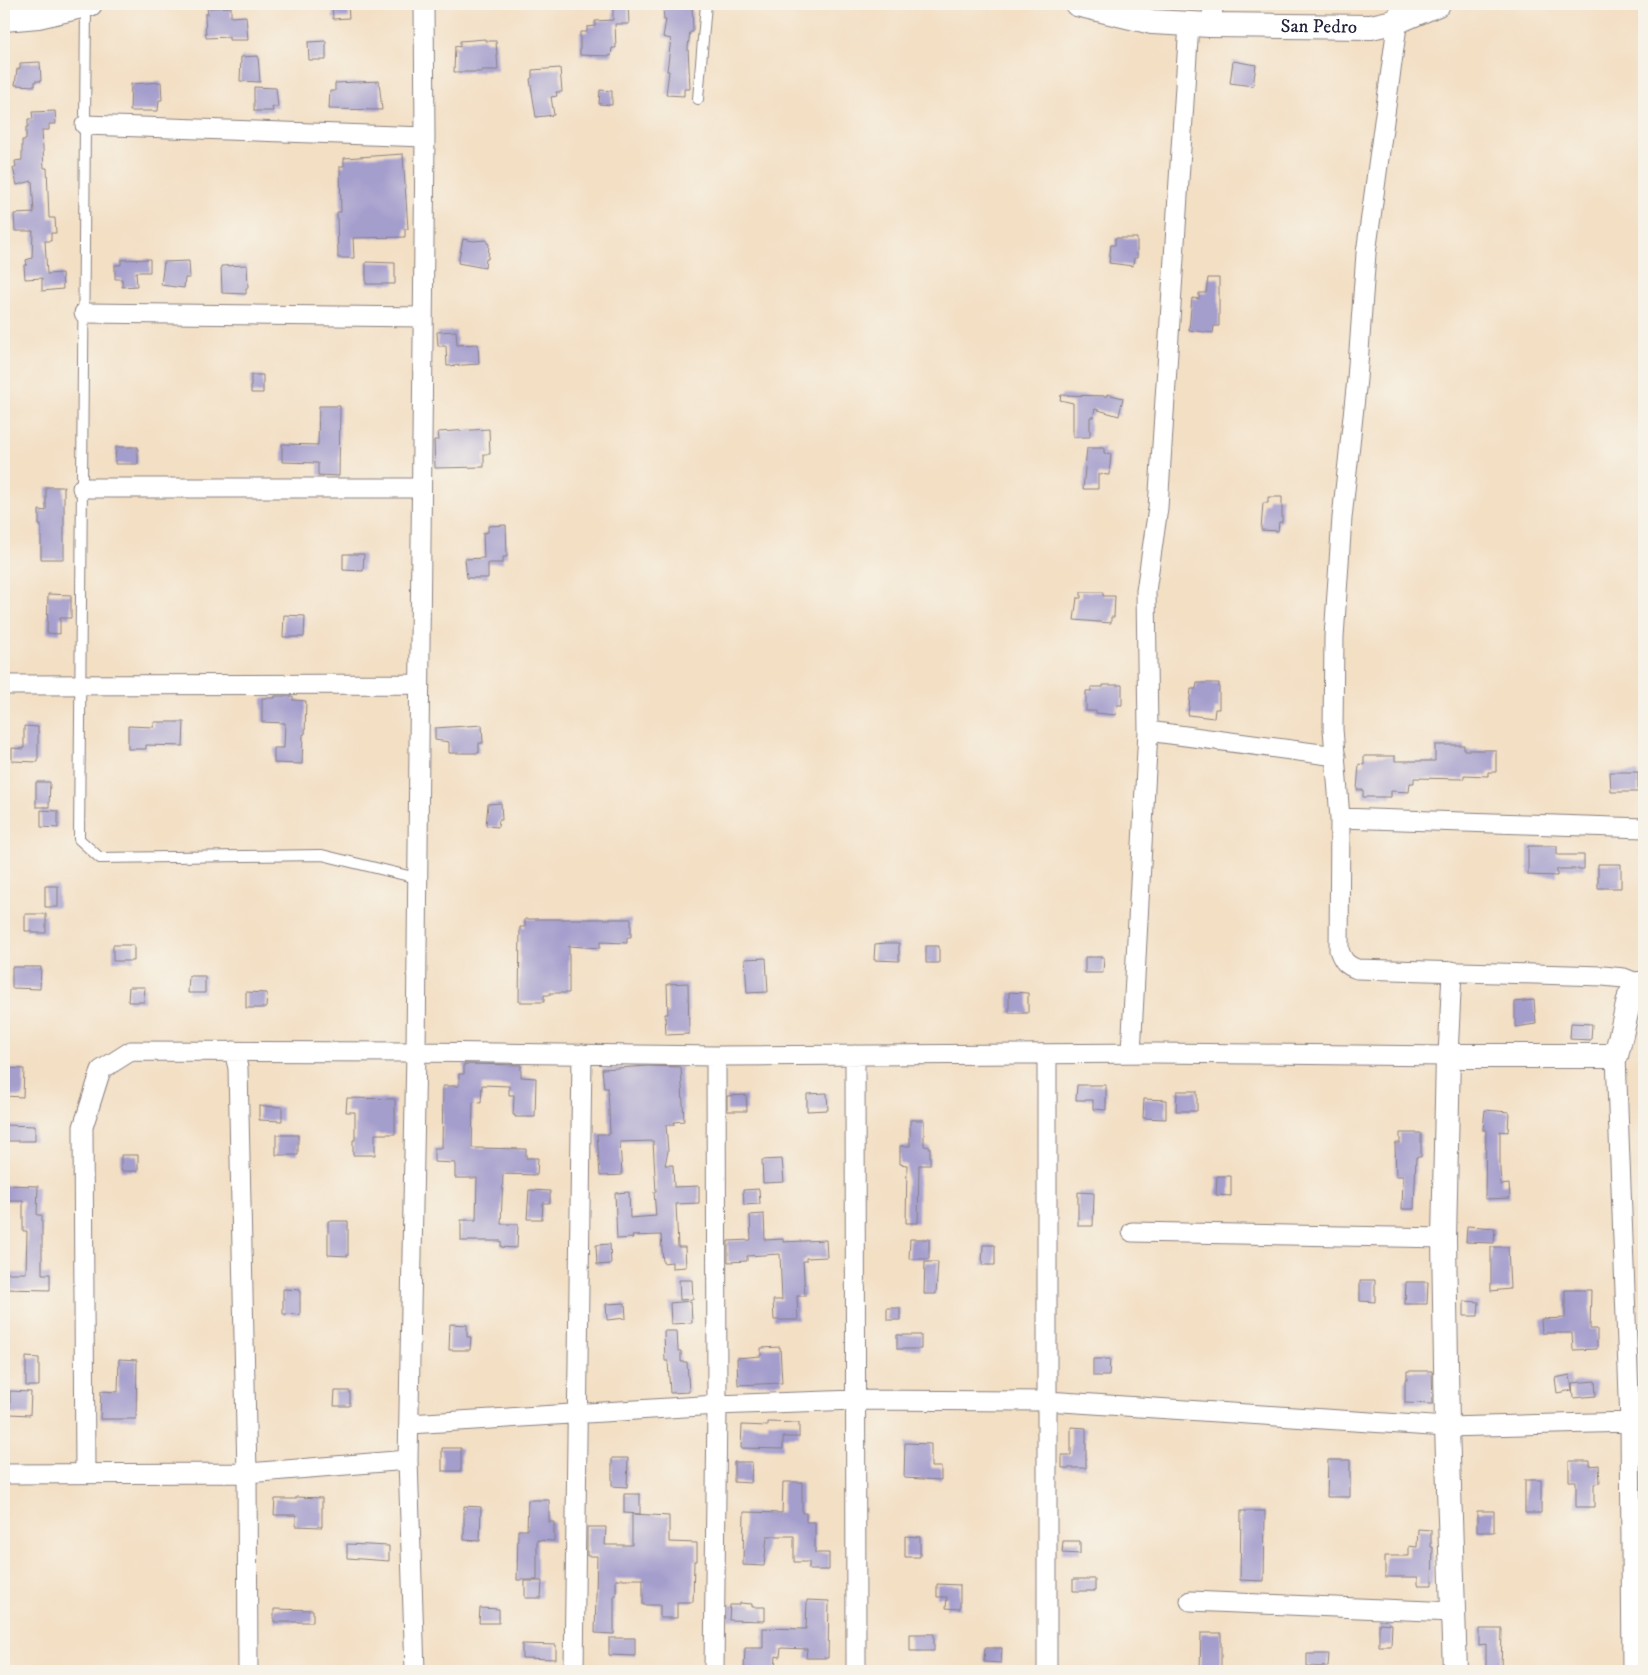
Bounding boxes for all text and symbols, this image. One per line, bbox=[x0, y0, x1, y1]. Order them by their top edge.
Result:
street label: San Pedro bbox=[1280, 14, 1357, 38]

